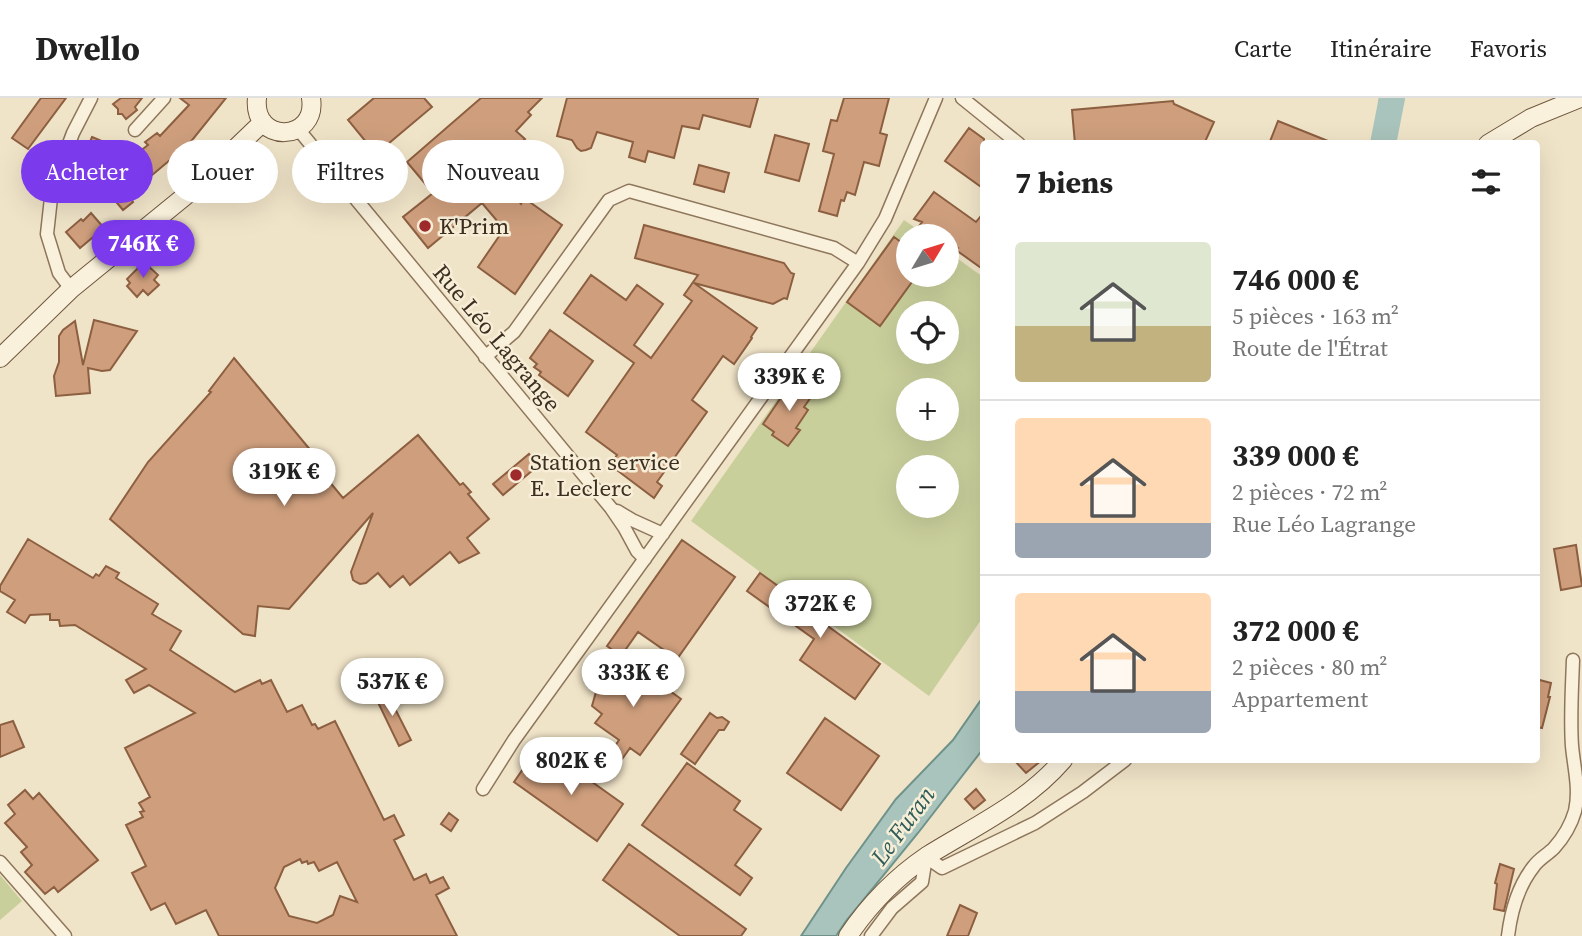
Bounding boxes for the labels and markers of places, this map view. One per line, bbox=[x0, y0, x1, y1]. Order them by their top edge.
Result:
place label: K'Prim bbox=[439, 210, 509, 242]
marker: K'Prim bbox=[417, 218, 433, 234]
pin: 746K € bbox=[86, 220, 200, 280]
pin: 339K € bbox=[732, 354, 846, 413]
place label: Station service E. Leclerc bbox=[530, 446, 680, 504]
pin: 319K € bbox=[227, 448, 341, 508]
marker: Station service E. Leclerc bbox=[508, 467, 524, 483]
pin: 372K € bbox=[763, 580, 877, 640]
pin: 333K € bbox=[576, 650, 690, 709]
pin: 537K € bbox=[335, 658, 449, 718]
pin: 802K € bbox=[514, 738, 628, 797]

